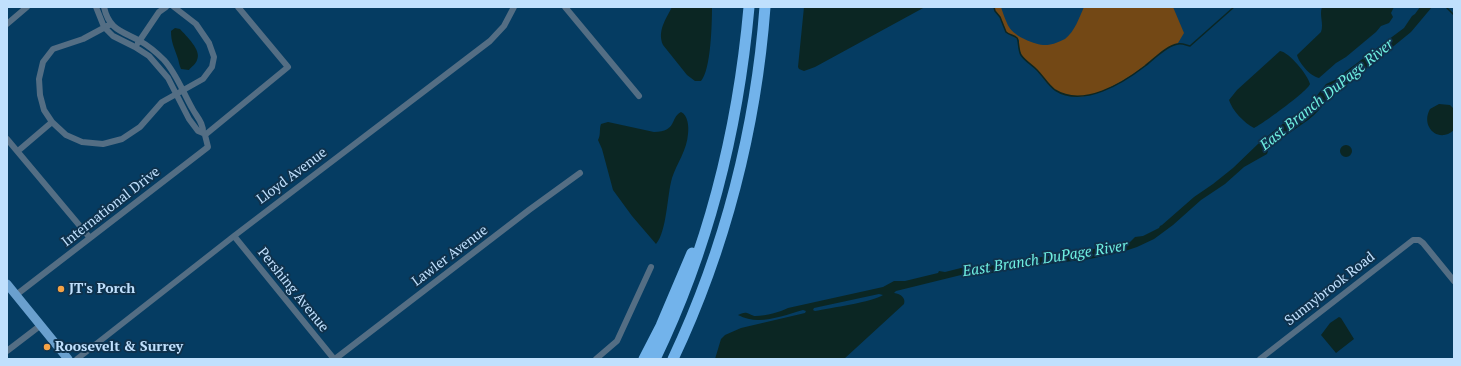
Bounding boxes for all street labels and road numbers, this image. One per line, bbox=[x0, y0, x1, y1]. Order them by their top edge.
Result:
street label: Lloyd Avenue bbox=[254, 144, 330, 208]
street label: International Drive bbox=[59, 164, 163, 250]
street label: Lawler Avenue bbox=[409, 222, 491, 290]
street label: Pershing Avenue bbox=[254, 244, 332, 336]
street label: Sunnybrook Road bbox=[1282, 249, 1378, 329]

